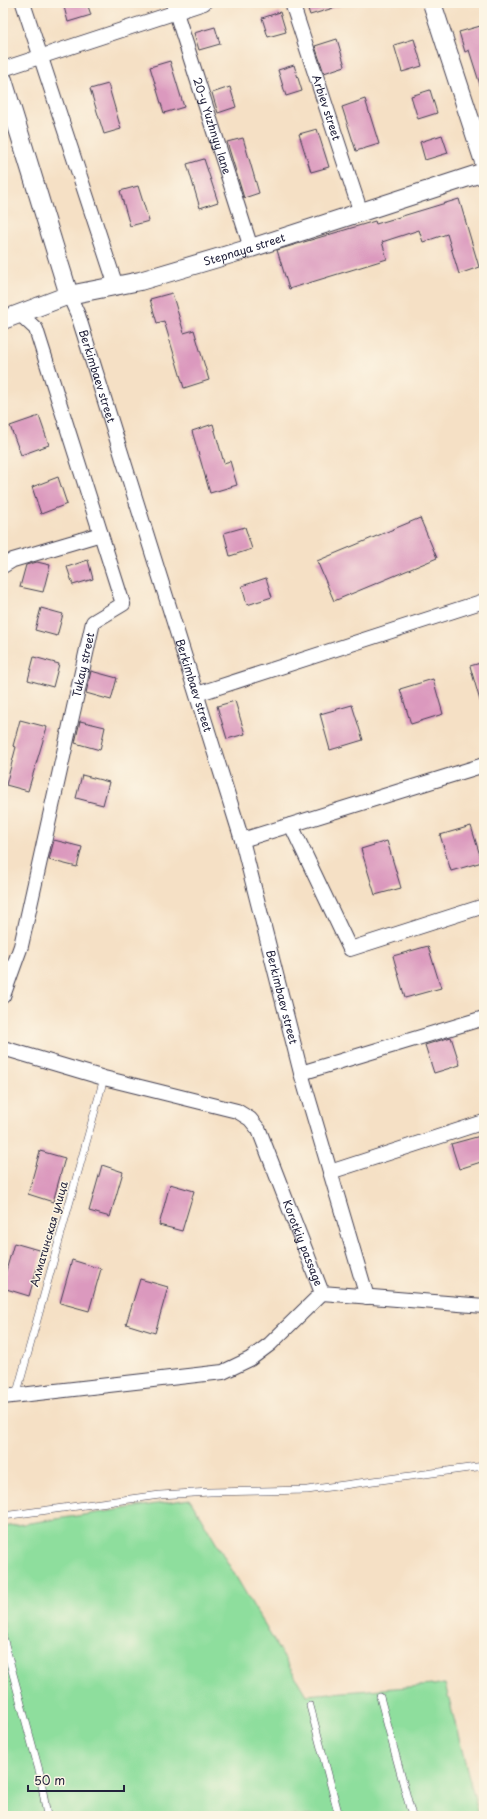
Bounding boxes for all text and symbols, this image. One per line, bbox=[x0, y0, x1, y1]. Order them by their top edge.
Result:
street label: Arbiev street bbox=[308, 72, 346, 143]
street label: 20-y Yuzhnyy lane bbox=[189, 75, 236, 176]
street label: Stepnaya street bbox=[201, 228, 288, 270]
street label: Berkimbaev street bbox=[75, 327, 120, 425]
street label: Tukay street bbox=[67, 630, 99, 699]
street label: Berkimbaev street bbox=[172, 637, 217, 734]
street label: Berkimbaev street bbox=[262, 948, 303, 1046]
street label: Алматинская улица bbox=[25, 1179, 72, 1289]
street label: Korotkiy passage bbox=[279, 1197, 328, 1289]
scale bar bbox=[28, 1767, 124, 1793]
text: 50 m bbox=[34, 1771, 65, 1789]

